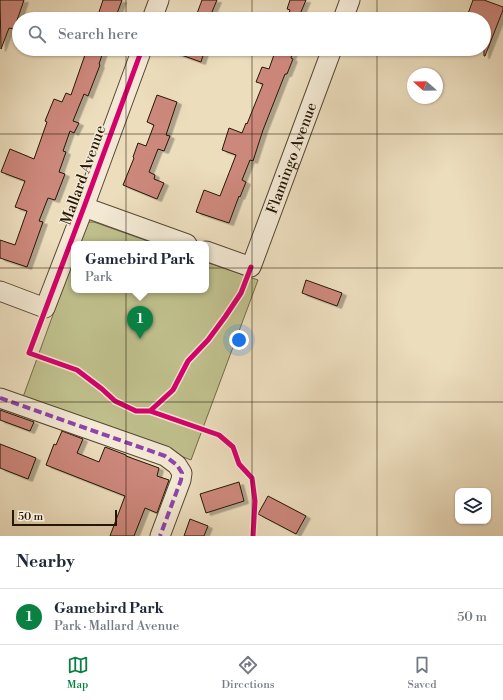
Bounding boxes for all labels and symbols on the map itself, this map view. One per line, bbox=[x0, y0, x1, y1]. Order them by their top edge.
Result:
north arrow bbox=[407, 68, 443, 104]
street label: Flamingo Avenue bbox=[263, 100, 321, 217]
street label: Mallard Avenue bbox=[57, 123, 110, 228]
pin: 1 bbox=[127, 306, 153, 339]
your location bbox=[229, 330, 249, 350]
scale bar bbox=[12, 508, 117, 527]

